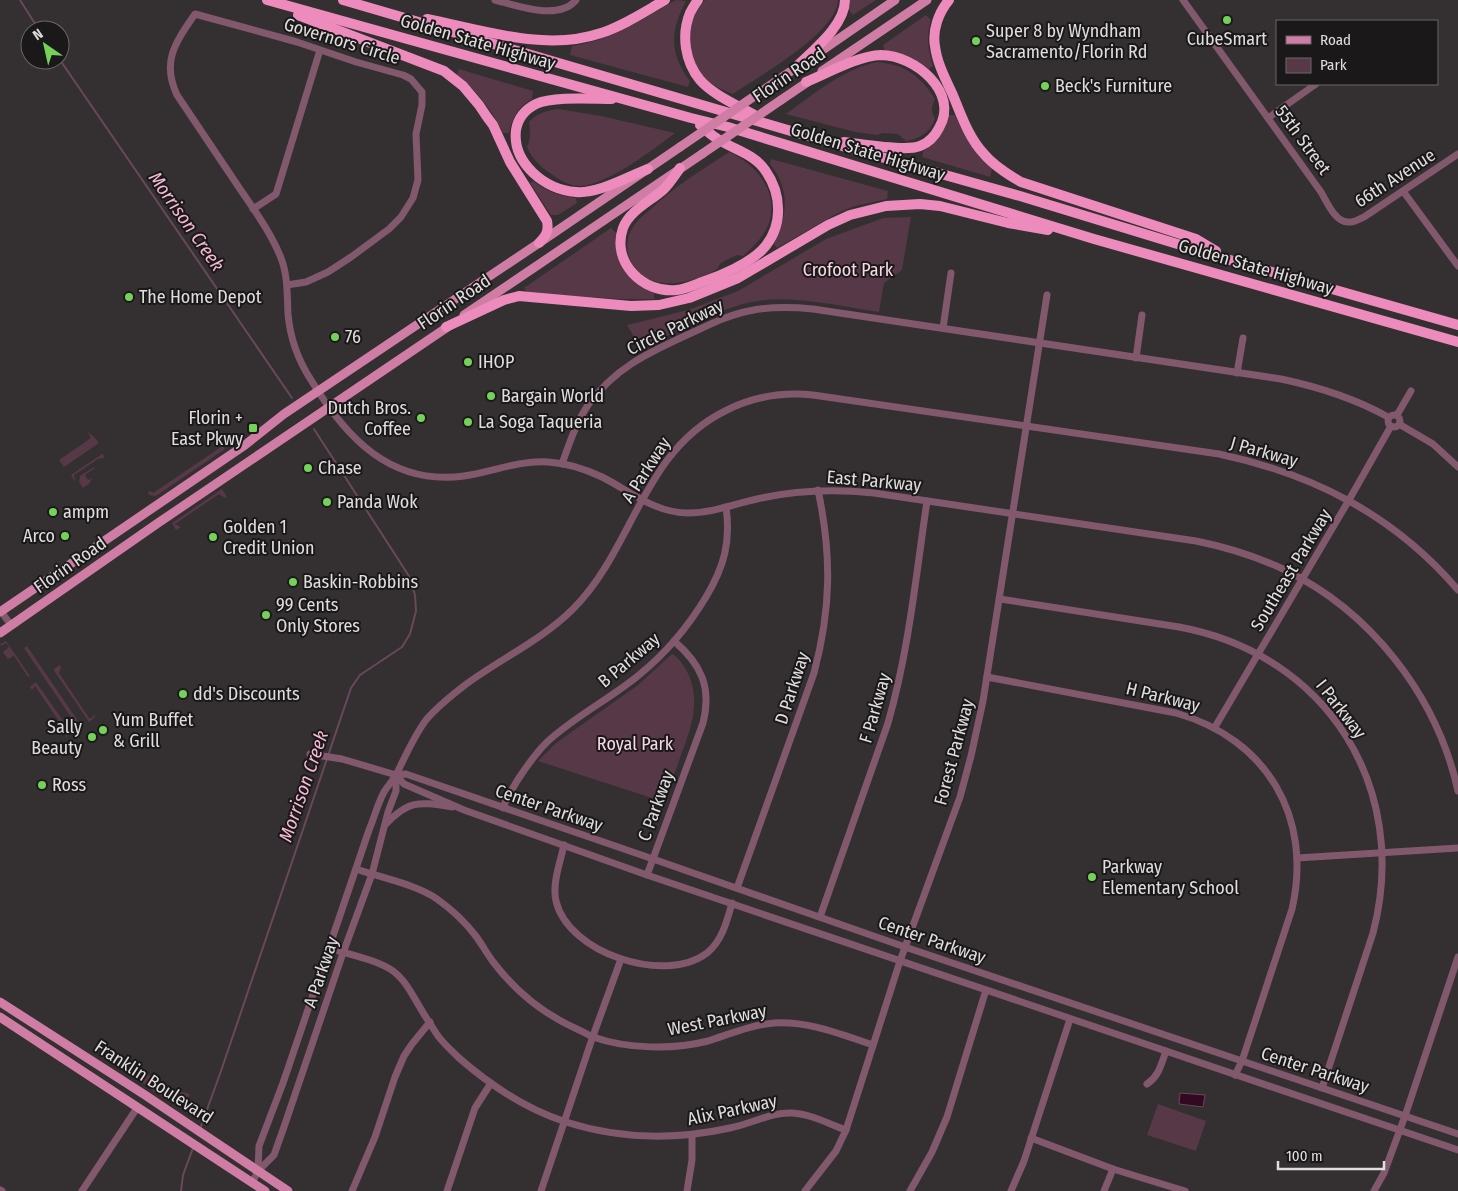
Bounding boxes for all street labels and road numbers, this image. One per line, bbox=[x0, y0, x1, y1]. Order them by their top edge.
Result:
street label: Golden State Highway bbox=[398, 9, 558, 75]
street label: Governors Circle bbox=[281, 13, 403, 69]
street label: Florin Road bbox=[748, 42, 830, 108]
street label: 55th Street bbox=[1271, 101, 1336, 179]
street label: Golden State Highway bbox=[788, 118, 948, 186]
street label: 66th Avenue bbox=[1351, 144, 1439, 212]
street label: Golden State Highway bbox=[1176, 234, 1336, 300]
street label: Florin Road bbox=[413, 269, 495, 335]
street label: Circle Parkway bbox=[623, 294, 727, 360]
street label: J Parkway bbox=[1228, 432, 1300, 472]
street label: A Parkway bbox=[617, 433, 675, 507]
street label: East Parkway bbox=[826, 466, 922, 496]
street label: Southeast Parkway bbox=[1246, 505, 1336, 635]
street label: Florin Road bbox=[29, 532, 111, 598]
street label: B Parkway bbox=[594, 628, 664, 692]
street label: D Parkway bbox=[770, 649, 814, 727]
street label: F Parkway bbox=[854, 670, 896, 746]
street label: I Parkway bbox=[1311, 675, 1371, 743]
street label: H Parkway bbox=[1124, 677, 1202, 717]
street label: Forest Parkway bbox=[929, 696, 979, 808]
street label: C Parkway bbox=[633, 768, 679, 844]
street label: Center Parkway bbox=[492, 779, 606, 837]
street label: Center Parkway bbox=[875, 911, 989, 969]
street label: A Parkway bbox=[299, 934, 343, 1010]
street label: West Parkway bbox=[666, 1000, 768, 1040]
street label: Franklin Boulevard bbox=[91, 1035, 217, 1129]
street label: Center Parkway bbox=[1258, 1042, 1372, 1098]
street label: Alix Parkway bbox=[685, 1090, 779, 1130]

